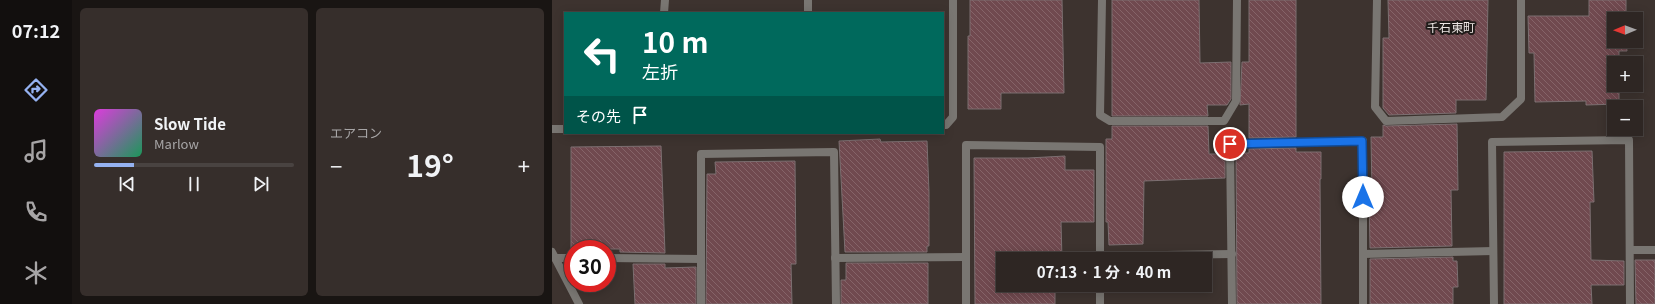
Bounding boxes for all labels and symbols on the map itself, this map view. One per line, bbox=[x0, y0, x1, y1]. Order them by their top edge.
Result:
north arrow bbox=[1607, 12, 1643, 48]
district label: 千石東町 bbox=[1427, 18, 1475, 35]
pin bbox=[1213, 127, 1247, 161]
position arrow bbox=[1342, 176, 1384, 218]
speed limit sign: 30 bbox=[564, 240, 616, 292]

